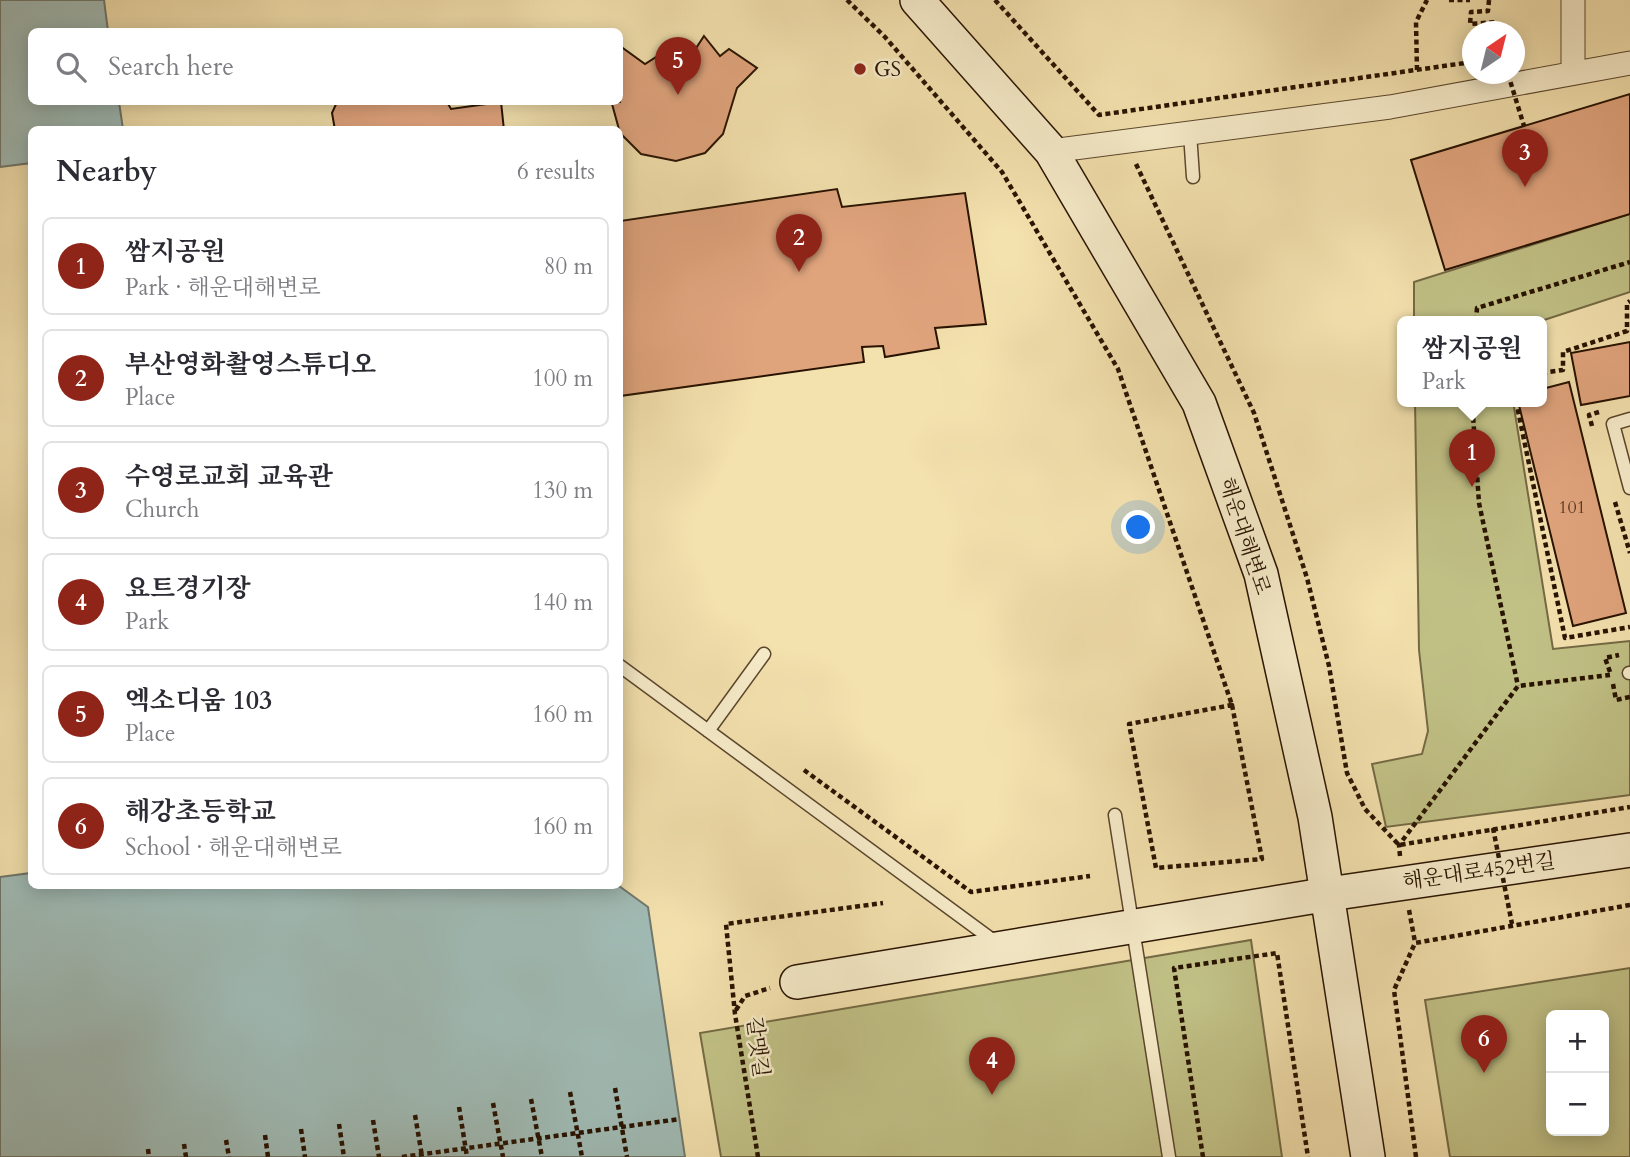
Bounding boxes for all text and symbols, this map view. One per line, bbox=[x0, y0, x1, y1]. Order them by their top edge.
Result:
north arrow bbox=[1462, 21, 1525, 84]
search box bbox=[28, 28, 623, 105]
pin: 5 bbox=[655, 37, 701, 95]
icon: search bbox=[52, 48, 90, 86]
text: Search here bbox=[108, 49, 234, 84]
place label: GS bbox=[874, 55, 901, 84]
marker: GS bbox=[852, 61, 868, 77]
pin: 3 bbox=[1502, 129, 1548, 187]
text: Nearby bbox=[56, 151, 157, 192]
text: 6 results bbox=[517, 156, 595, 187]
pin: 2 bbox=[776, 214, 822, 272]
text: 쌈지공원 bbox=[125, 234, 225, 269]
text: 1 bbox=[75, 251, 87, 282]
text: 80 m bbox=[544, 251, 593, 282]
text: Park · 해운대해변로 bbox=[125, 272, 321, 303]
popup bbox=[1397, 316, 1547, 407]
text: 쌈지공원 bbox=[1422, 331, 1522, 366]
text: 부산영화촬영스튜디오 bbox=[125, 347, 376, 382]
text: 2 bbox=[75, 363, 87, 394]
text: 100 m bbox=[532, 363, 593, 394]
text: Park bbox=[1422, 366, 1466, 397]
text: Place bbox=[125, 382, 175, 413]
pin: 1 bbox=[1449, 429, 1495, 487]
text: 수영로교회 교육관 bbox=[125, 459, 333, 494]
street label: 해운대해변로 bbox=[1212, 474, 1277, 599]
text: 3 bbox=[75, 475, 87, 506]
text: 130 m bbox=[532, 475, 593, 506]
text: Church bbox=[125, 494, 199, 525]
house number: 101 bbox=[1558, 495, 1586, 520]
your location bbox=[1121, 510, 1155, 544]
text: 요트경기장 bbox=[125, 571, 251, 606]
text: 4 bbox=[75, 587, 87, 618]
text: 140 m bbox=[532, 587, 593, 618]
text: Park bbox=[125, 606, 169, 637]
text: 엑소디움 103 bbox=[125, 683, 272, 718]
text: 5 bbox=[75, 699, 87, 730]
text: 160 m bbox=[532, 699, 593, 730]
text: Place bbox=[125, 718, 175, 749]
text: 해강초등학교 bbox=[125, 794, 276, 829]
text: 6 bbox=[75, 811, 87, 842]
text: 160 m bbox=[532, 811, 593, 842]
text: School · 해운대해변로 bbox=[125, 832, 342, 863]
street label: 해운대로452번길 bbox=[1401, 846, 1557, 897]
map controls bbox=[1546, 1010, 1609, 1136]
button: + bbox=[1546, 1010, 1609, 1073]
street label: 갈맷길 bbox=[739, 1015, 776, 1079]
pin: 6 bbox=[1461, 1015, 1507, 1073]
pin: 4 bbox=[969, 1037, 1015, 1095]
button: − bbox=[1546, 1073, 1609, 1136]

